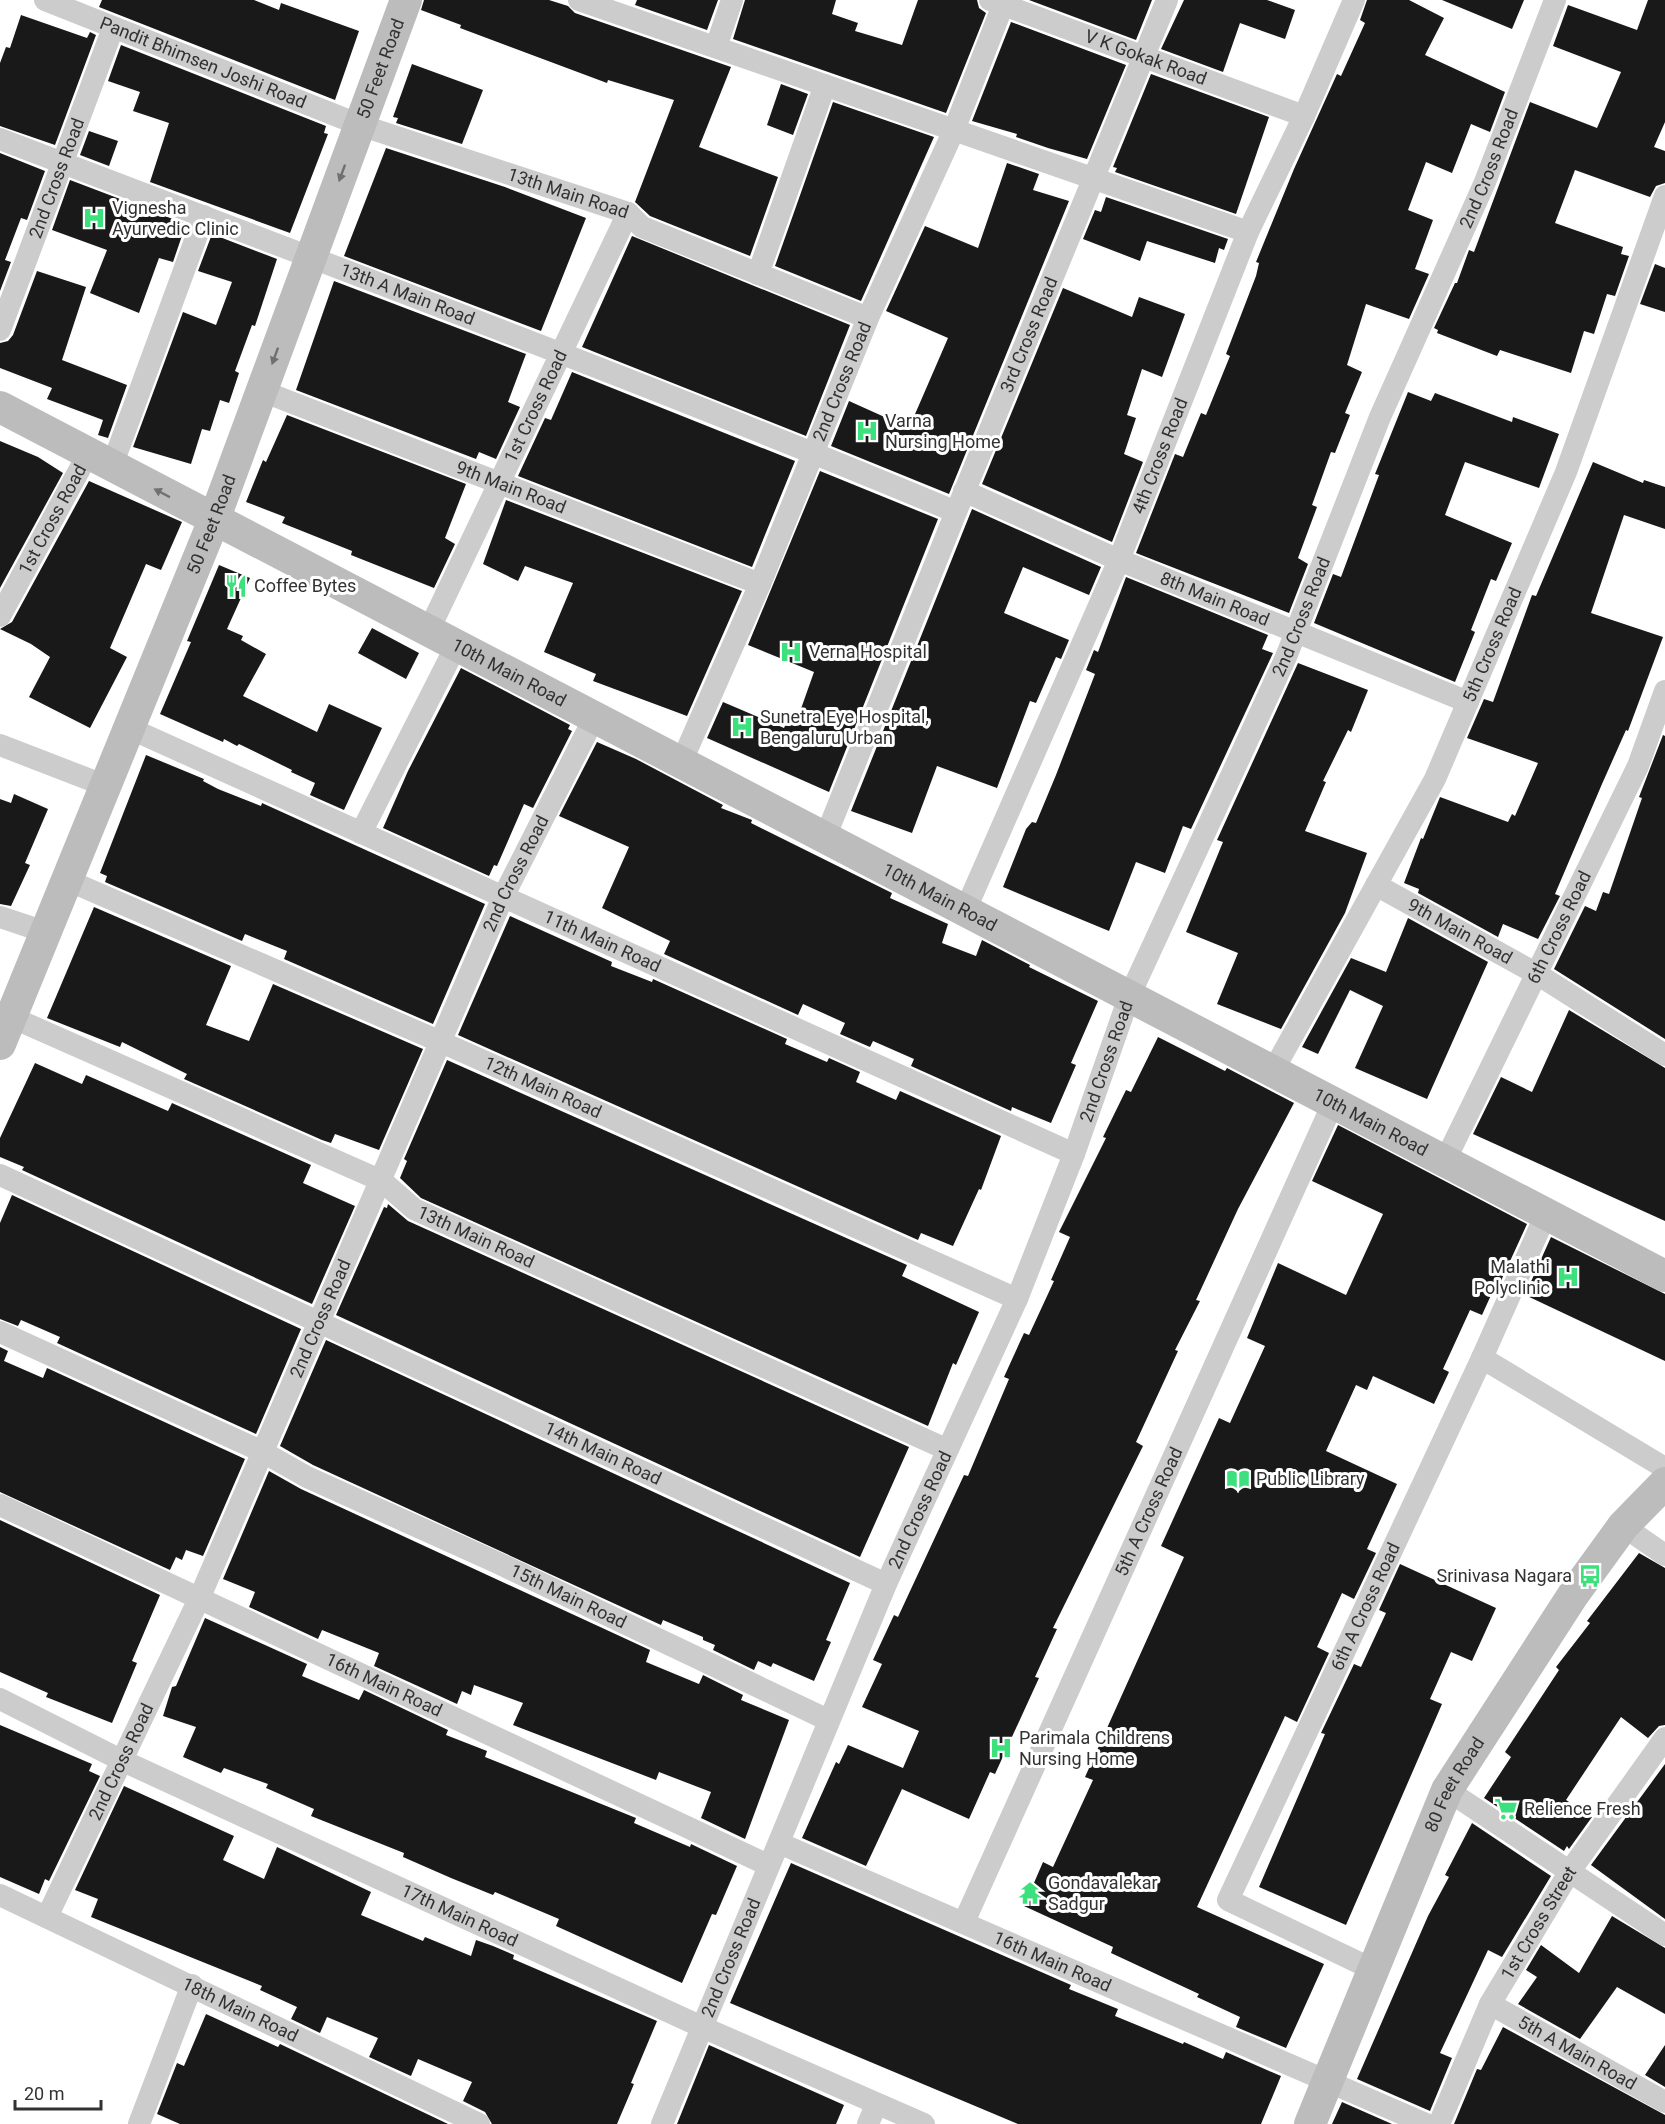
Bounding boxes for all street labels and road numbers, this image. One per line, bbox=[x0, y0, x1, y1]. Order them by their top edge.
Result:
street label: Pandit Bhimsen Joshi Road bbox=[97, 12, 309, 113]
street label: 50 Feet Road bbox=[352, 16, 408, 122]
street label: V K Gokak Road bbox=[1082, 25, 1210, 89]
street label: 2nd Cross Road bbox=[1455, 106, 1522, 231]
street label: 2nd Cross Road bbox=[24, 115, 88, 241]
street label: 13th Main Road bbox=[505, 163, 632, 223]
street label: 13th A Main Road bbox=[337, 259, 478, 329]
street label: 3rd Cross Road bbox=[995, 274, 1062, 395]
street label: 2nd Cross Road bbox=[808, 319, 875, 444]
street label: 1st Cross Road bbox=[499, 347, 571, 466]
street label: 4th Cross Road bbox=[1127, 395, 1192, 517]
street label: 9th Main Road bbox=[453, 456, 569, 518]
street label: 1st Cross Road bbox=[14, 460, 90, 578]
street label: 50 Feet Road bbox=[182, 472, 240, 577]
street label: 2nd Cross Road bbox=[1267, 554, 1334, 680]
street label: 8th Main Road bbox=[1157, 567, 1273, 630]
street label: 5th Cross Road bbox=[1458, 584, 1526, 705]
street label: 10th Main Road bbox=[448, 634, 570, 711]
street label: 2nd Cross Road bbox=[478, 812, 553, 935]
street label: 10th Main Road bbox=[879, 859, 1001, 936]
street label: 6th Cross Road bbox=[1522, 867, 1595, 987]
street label: 9th Main Road bbox=[1404, 894, 1516, 968]
street label: 11th Main Road bbox=[541, 905, 664, 976]
street label: 2nd Cross Road bbox=[1075, 998, 1137, 1125]
street label: 12th Main Road bbox=[481, 1052, 605, 1122]
street label: 10th Main Road bbox=[1310, 1083, 1432, 1160]
street label: 13th Main Road bbox=[414, 1201, 538, 1272]
street label: 2nd Cross Road bbox=[285, 1256, 355, 1381]
street label: 14th Main Road bbox=[541, 1417, 665, 1489]
street label: 5th A Cross Road bbox=[1110, 1444, 1187, 1579]
street label: 2nd Cross Road bbox=[883, 1448, 956, 1572]
street label: 6th A Cross Road bbox=[1326, 1539, 1404, 1674]
street label: 15th Main Road bbox=[507, 1559, 630, 1633]
street label: 16th Main Road bbox=[323, 1648, 446, 1721]
street label: 2nd Cross Road bbox=[84, 1700, 158, 1823]
street label: 80 Feet Road bbox=[1420, 1733, 1488, 1835]
street label: 1st Cross Street bbox=[1496, 1862, 1580, 1983]
street label: 17th Main Road bbox=[398, 1879, 521, 1951]
street label: 2nd Cross Road bbox=[696, 1895, 765, 2020]
street label: 16th Main Road bbox=[990, 1926, 1115, 1996]
street label: 18th Main Road bbox=[179, 1973, 302, 2046]
street label: 5th A Main Road bbox=[1515, 2011, 1640, 2094]

